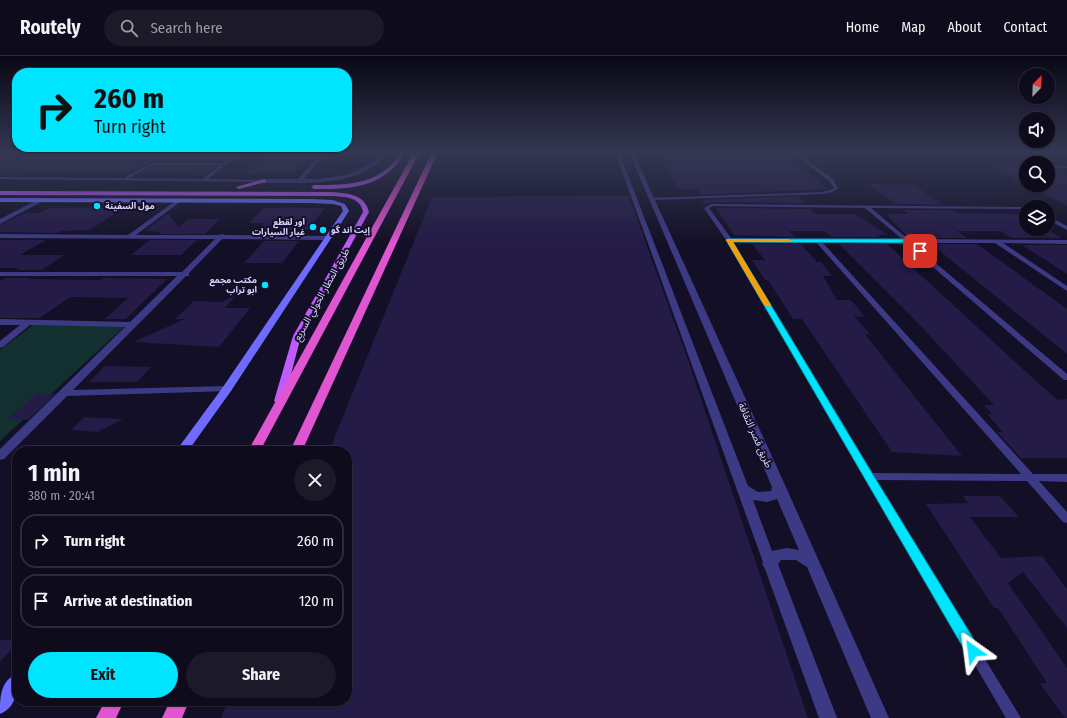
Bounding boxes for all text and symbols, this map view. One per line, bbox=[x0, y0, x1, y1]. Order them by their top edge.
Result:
search box bbox=[104, 10, 384, 46]
text: Routely bbox=[20, 16, 80, 39]
icon: search bbox=[118, 17, 140, 39]
text: Search here bbox=[150, 19, 223, 37]
text: Home bbox=[846, 19, 879, 36]
text: Map bbox=[901, 19, 925, 36]
text: About bbox=[947, 19, 982, 36]
text: Contact bbox=[1004, 19, 1047, 36]
north arrow bbox=[1019, 68, 1055, 104]
map controls bbox=[1019, 68, 1055, 236]
text: 260 m bbox=[94, 82, 164, 115]
icon: right bbox=[28, 84, 80, 136]
button: sound bbox=[1019, 112, 1055, 148]
text: Turn right bbox=[94, 116, 166, 138]
button: search bbox=[1019, 156, 1055, 192]
button: layers bbox=[1019, 200, 1055, 236]
marker: مول السفينة bbox=[92, 201, 102, 211]
place label: مول السفينة bbox=[105, 201, 155, 212]
place label: اور لقطع غيار السيارات bbox=[252, 217, 305, 238]
marker: اور لقطع غيار السيارات bbox=[308, 222, 318, 232]
marker: إيت اند گو bbox=[318, 225, 328, 235]
place label: إيت اند گو bbox=[331, 225, 371, 236]
pin bbox=[903, 234, 937, 268]
icon: arrive bbox=[909, 240, 931, 262]
street label: طريق المطار الحولي السريع bbox=[291, 246, 354, 344]
place label: مكتب مجمع ابو تراب bbox=[209, 275, 257, 296]
marker: مكتب مجمع ابو تراب bbox=[260, 280, 270, 290]
street label: طريق قصر الثقافة bbox=[735, 401, 775, 470]
text: 1 min bbox=[28, 459, 80, 487]
button: close bbox=[294, 459, 336, 501]
text: 380 m · 20:41 bbox=[28, 488, 95, 503]
icon: right bbox=[30, 530, 52, 552]
text: Turn right bbox=[64, 532, 125, 550]
text: 260 m bbox=[297, 532, 334, 550]
icon: arrive bbox=[30, 590, 52, 612]
text: Arrive at destination bbox=[64, 592, 192, 610]
text: 120 m bbox=[299, 592, 334, 610]
position arrow bbox=[952, 630, 994, 672]
button: Exit bbox=[28, 652, 178, 698]
button: Share bbox=[186, 652, 336, 698]

